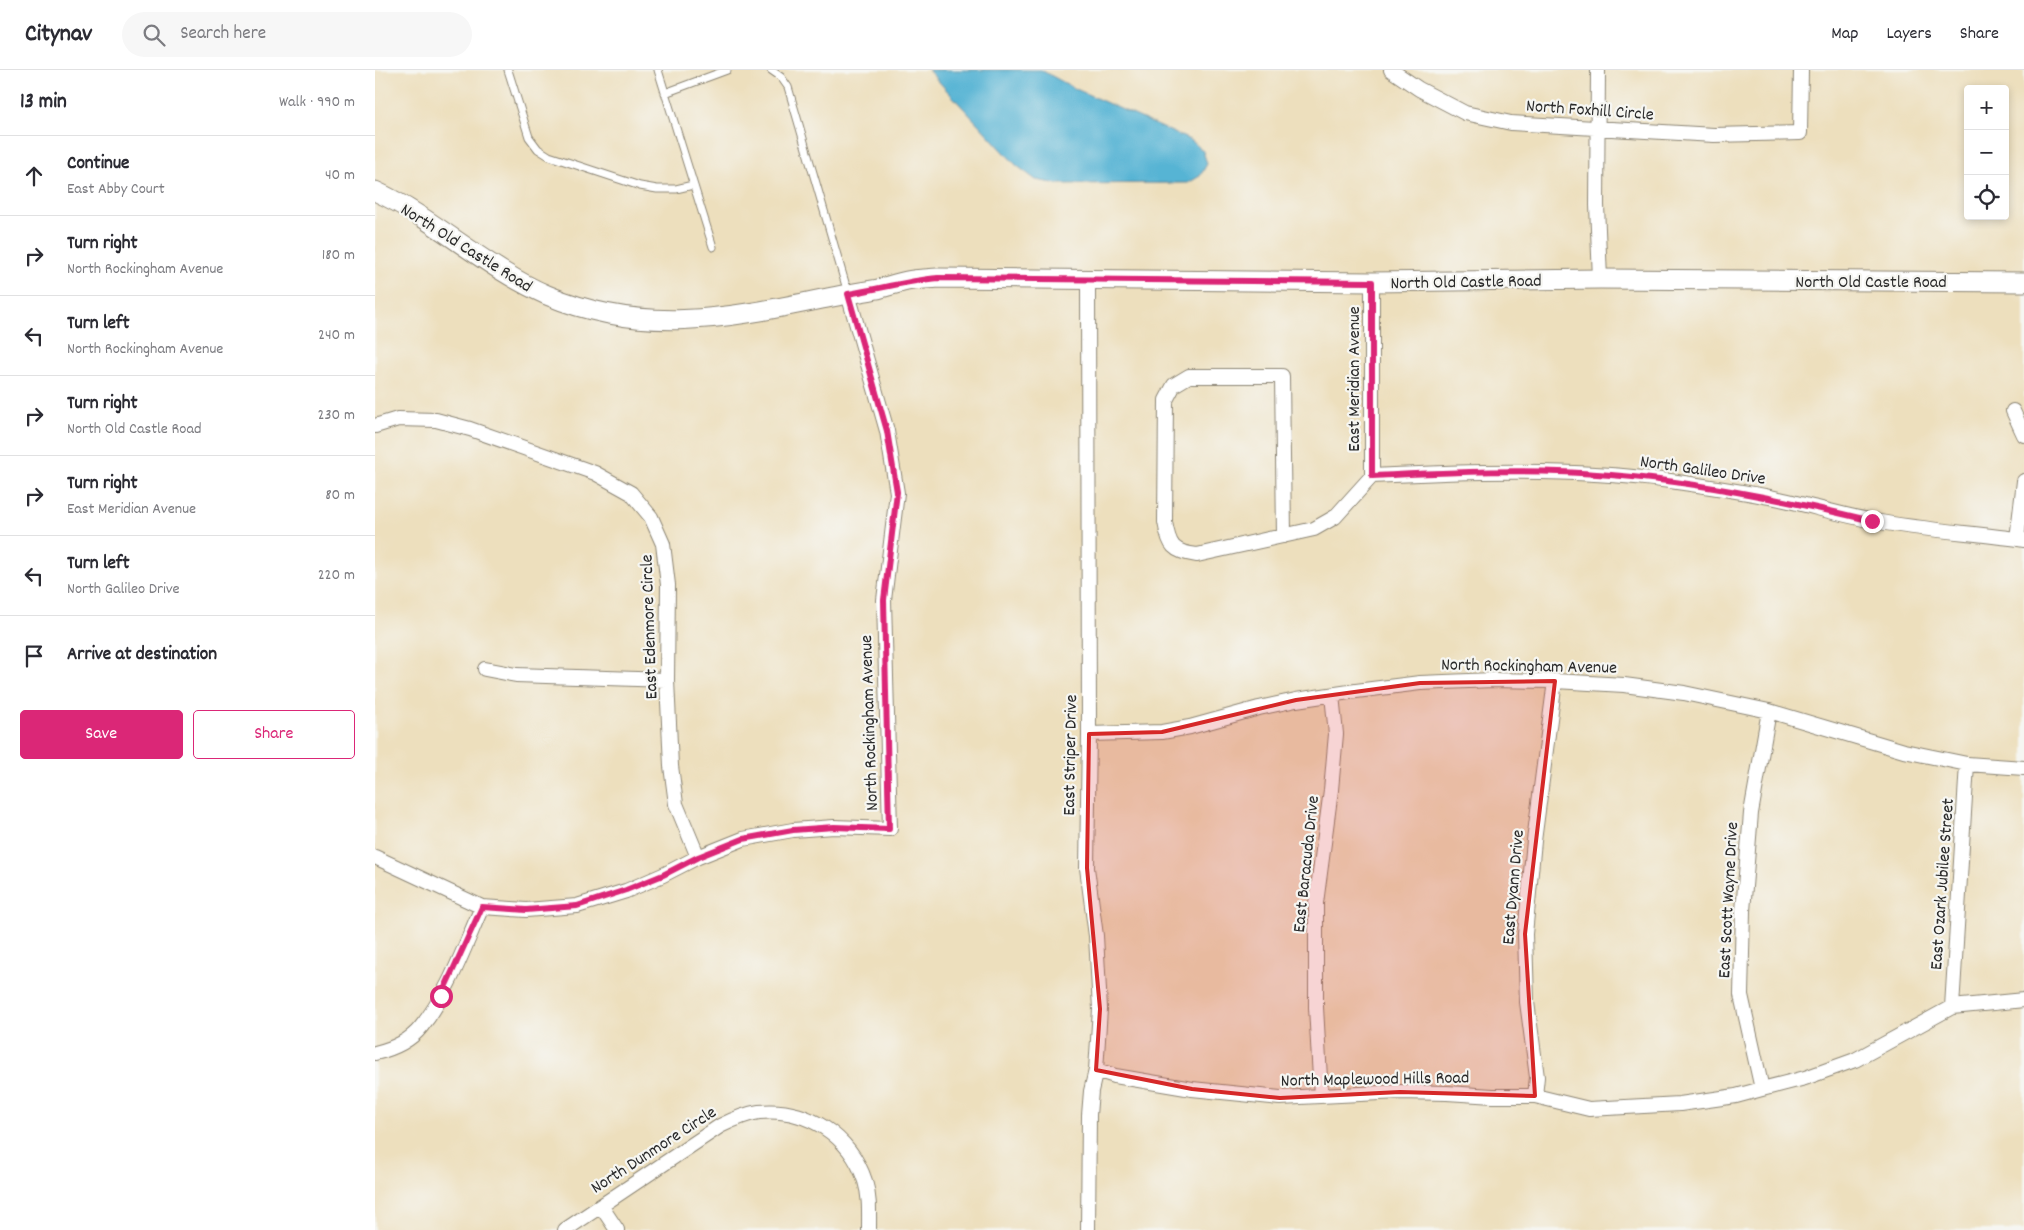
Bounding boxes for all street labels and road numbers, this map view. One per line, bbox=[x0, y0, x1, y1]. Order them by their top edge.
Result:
street label: North Foxhill Circle bbox=[1525, 95, 1655, 128]
street label: North Old Castle Road bbox=[395, 198, 536, 300]
street label: North Old Castle Road bbox=[1390, 270, 1542, 297]
street label: North Old Castle Road bbox=[1795, 271, 1947, 296]
street label: East Meridian Avenue bbox=[1343, 306, 1368, 452]
street label: North Galileo Drive bbox=[1638, 450, 1767, 493]
street label: East Edenmore Circle bbox=[635, 554, 666, 700]
street label: North Rockingham Avenue bbox=[855, 635, 886, 811]
street label: North Rockingham Avenue bbox=[1441, 653, 1617, 682]
street label: East Striper Drive bbox=[1058, 694, 1085, 816]
street label: East Baracuda Drive bbox=[1288, 794, 1327, 934]
street label: East Ozark Jubilee Street bbox=[1925, 797, 1962, 971]
street label: East Scott Wayne Drive bbox=[1713, 821, 1746, 979]
street label: East Dyann Drive bbox=[1497, 829, 1532, 946]
street label: North Maplewood Hills Road bbox=[1280, 1066, 1470, 1095]
street label: North Dunmore Circle bbox=[587, 1101, 722, 1201]

